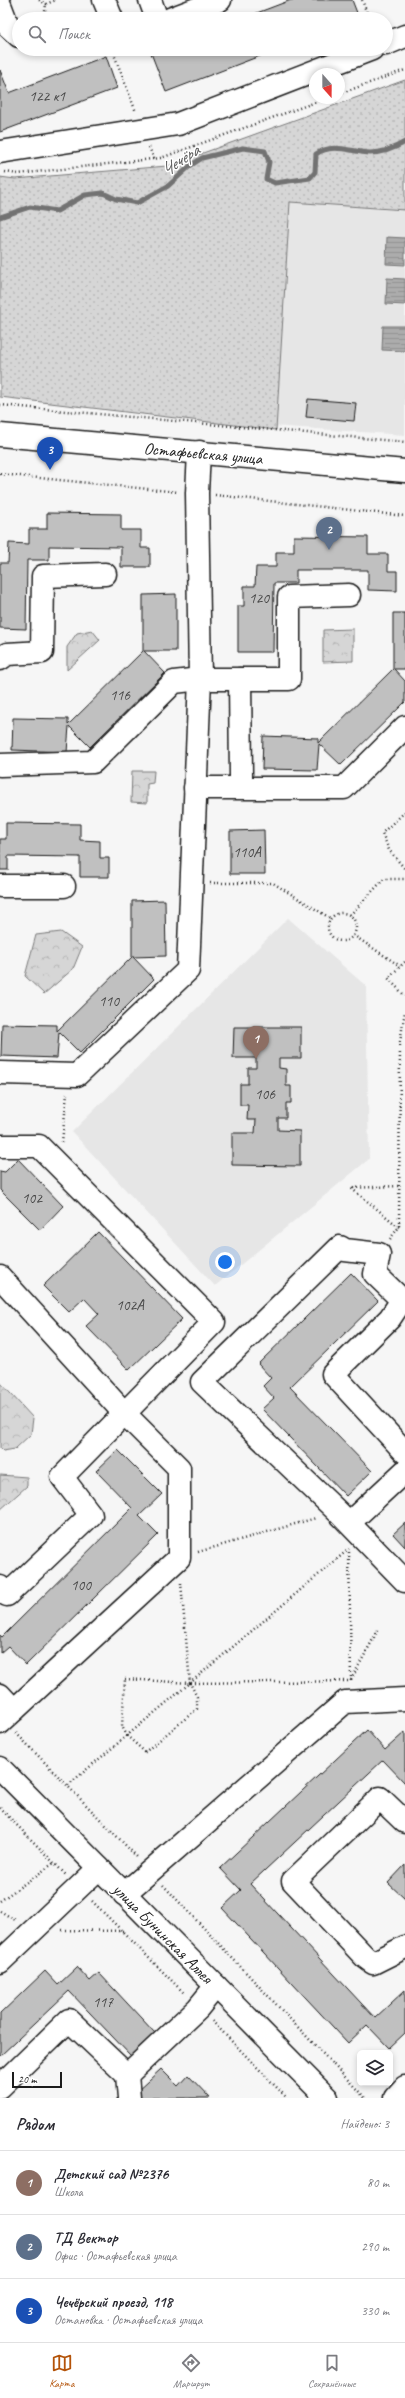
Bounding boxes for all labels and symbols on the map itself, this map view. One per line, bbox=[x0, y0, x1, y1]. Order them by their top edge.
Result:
north arrow bbox=[309, 68, 345, 104]
house number: 122 к1 bbox=[29, 87, 66, 106]
water label: Чечёра bbox=[157, 138, 205, 181]
pin: 3 bbox=[37, 437, 63, 470]
street label: Остафьевская улица bbox=[143, 438, 265, 469]
pin: 2 bbox=[316, 517, 342, 550]
house number: 120 bbox=[249, 589, 270, 608]
house number: 116 bbox=[110, 686, 131, 705]
house number: 110А bbox=[233, 843, 262, 862]
house number: 110 bbox=[99, 992, 120, 1011]
pin: 1 bbox=[243, 1026, 269, 1059]
house number: 106 bbox=[255, 1085, 276, 1104]
house number: 102 bbox=[22, 1189, 43, 1208]
your location bbox=[215, 1252, 235, 1272]
house number: 102А bbox=[116, 1296, 145, 1315]
house number: 100 bbox=[71, 1576, 92, 1595]
street label: улица Бунинская Аллея bbox=[107, 1878, 218, 1989]
house number: 117 bbox=[93, 1993, 114, 2012]
scale bar bbox=[12, 2070, 62, 2089]

